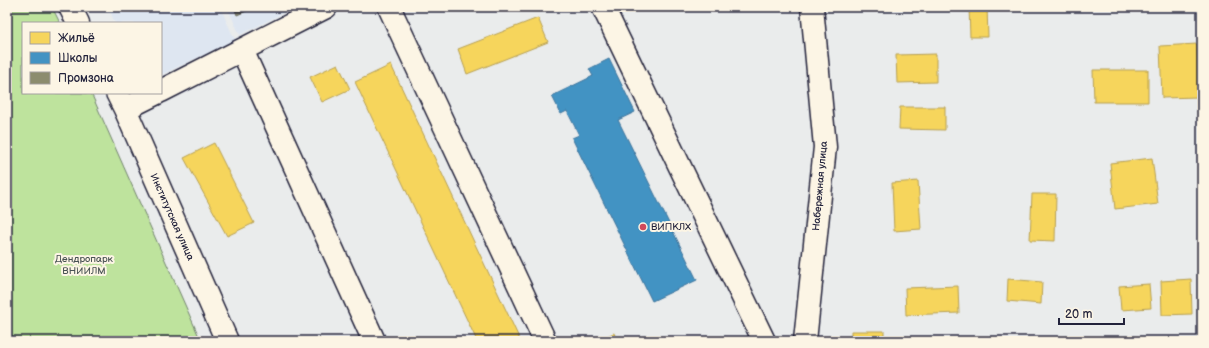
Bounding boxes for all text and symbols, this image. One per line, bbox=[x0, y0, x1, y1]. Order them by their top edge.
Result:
legend bbox=[22, 22, 162, 94]
text: Жильё bbox=[58, 31, 95, 46]
text: Школы bbox=[58, 51, 97, 66]
text: Промзона bbox=[58, 71, 114, 86]
street label: Набережная улица bbox=[810, 141, 830, 231]
street label: Институтская улица bbox=[147, 172, 197, 262]
place label: ВИПКЛХ bbox=[651, 221, 691, 233]
marker: ВИПКЛХ bbox=[638, 222, 648, 232]
park label: Дендропарк ВНИИЛМ bbox=[55, 253, 114, 277]
scale bar bbox=[1059, 300, 1124, 326]
text: 20 m bbox=[1065, 307, 1092, 322]

